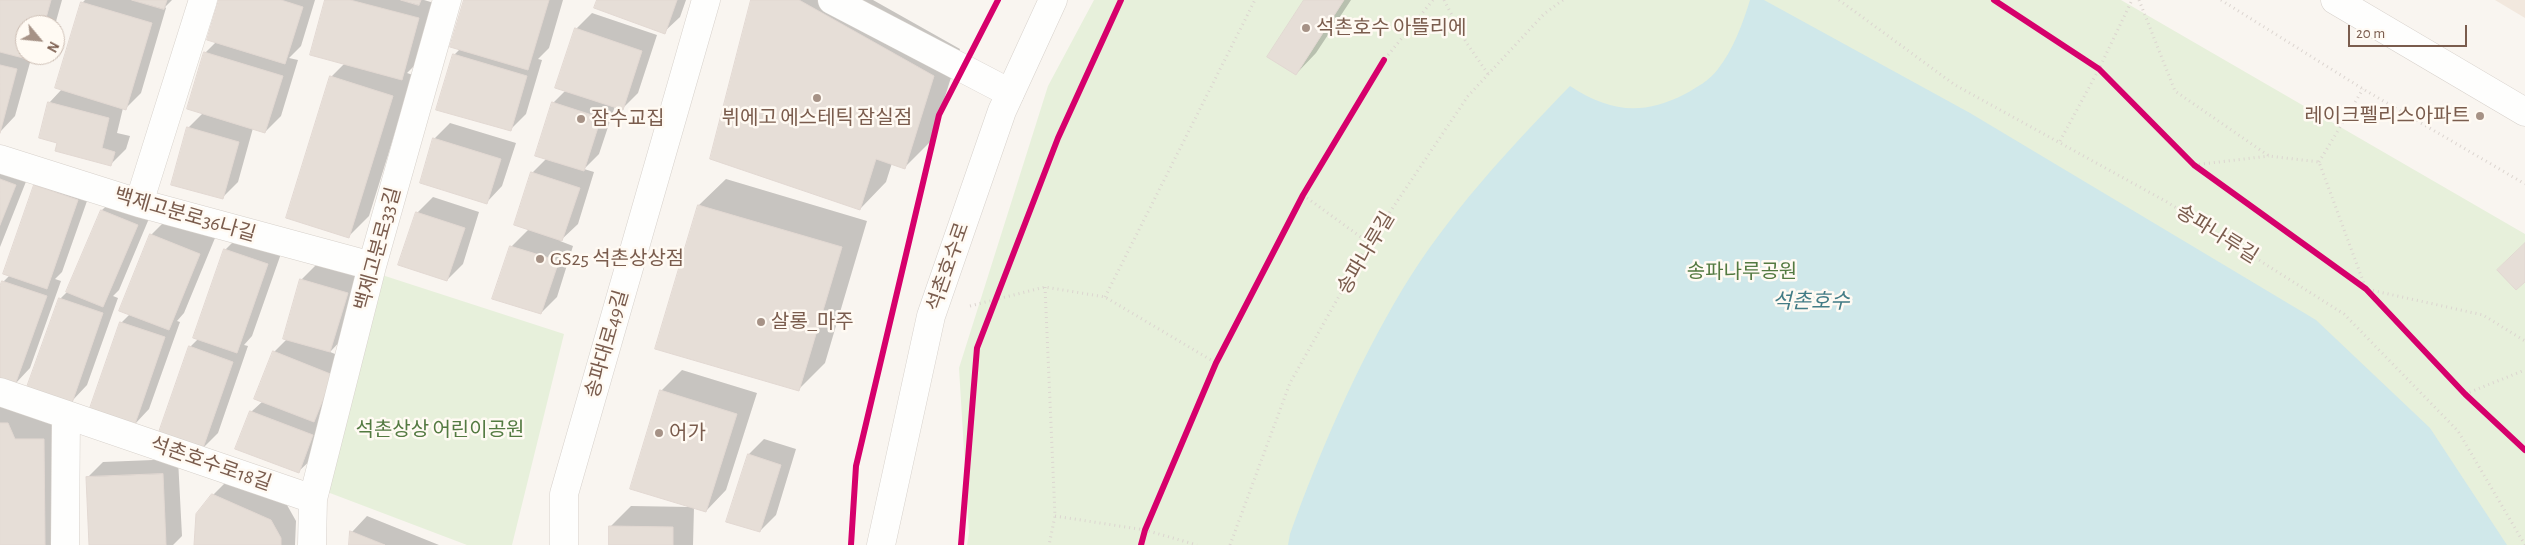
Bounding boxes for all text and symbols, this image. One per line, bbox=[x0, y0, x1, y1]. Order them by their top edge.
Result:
north arrow bbox=[15, 15, 65, 65]
scale bar bbox=[2350, 15, 2469, 47]
place label: 석촌호수 아뜰리에 bbox=[1316, 16, 1466, 40]
marker: 석촌호수 아뜰리에 bbox=[1300, 22, 1312, 34]
text: 20 m bbox=[2356, 26, 2385, 41]
text: N bbox=[44, 39, 61, 54]
marker: 뷔에고 에스테틱 잠실점 bbox=[811, 92, 823, 104]
place label: 레이크펠리스아파트 bbox=[2304, 104, 2470, 128]
place label: 뷔에고 에스테틱 잠실점 bbox=[722, 106, 912, 130]
place label: 잠수교집 bbox=[591, 107, 665, 131]
marker: 레이크펠리스아파트 bbox=[2474, 110, 2486, 122]
marker: 잠수교집 bbox=[575, 113, 587, 125]
street label: 백제고분로36나길 bbox=[111, 183, 259, 247]
street label: 백제고분로33길 bbox=[350, 185, 406, 313]
street label: 송파나루길 bbox=[2172, 199, 2262, 269]
street label: 송파나루길 bbox=[1332, 207, 1400, 299]
street label: 석촌호수로 bbox=[922, 220, 974, 314]
place label: GS25 석촌상상점 bbox=[550, 247, 684, 271]
marker: GS25 석촌상상점 bbox=[534, 253, 546, 265]
park label: 송파나루공원 bbox=[1687, 260, 1797, 284]
street label: 송파대로49길 bbox=[580, 287, 634, 401]
water label: 석촌호수 bbox=[1772, 289, 1850, 315]
place label: 살롱_마주 bbox=[771, 310, 854, 334]
marker: 살롱_마주 bbox=[755, 316, 767, 328]
park label: 석촌상상 어린이공원 bbox=[356, 418, 524, 442]
place label: 어가 bbox=[669, 421, 706, 445]
marker: 어가 bbox=[653, 427, 665, 439]
street label: 석촌호수로18길 bbox=[147, 432, 275, 496]

